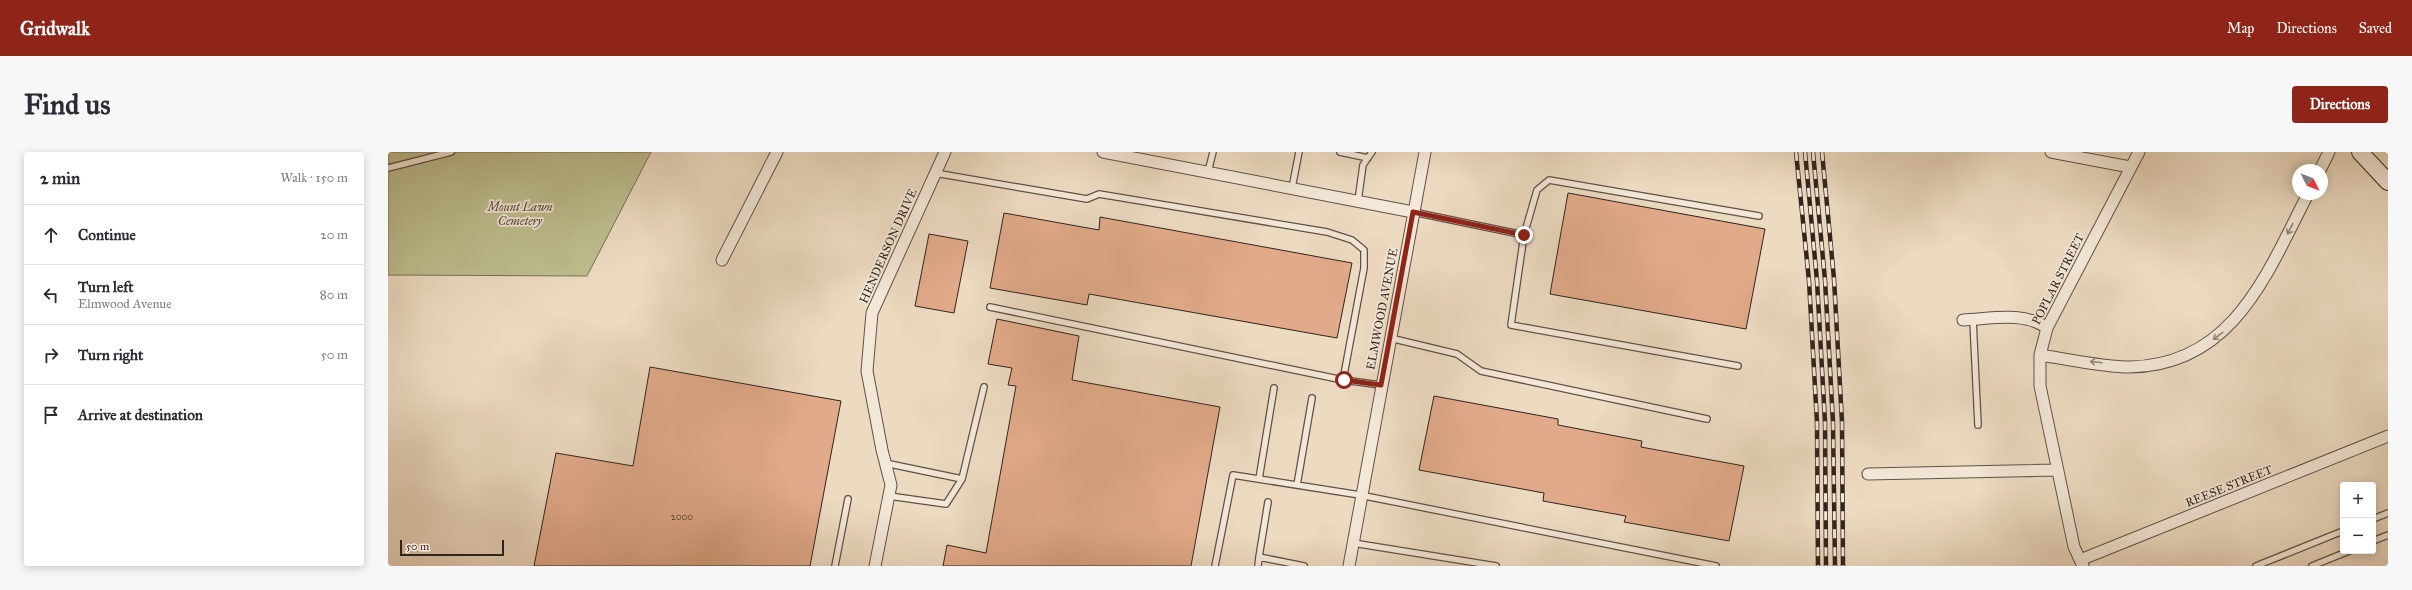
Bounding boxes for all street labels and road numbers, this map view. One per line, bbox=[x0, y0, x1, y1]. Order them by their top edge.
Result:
street label: HENDERSON DRIVE bbox=[856, 186, 920, 306]
street label: POPLAR STREET bbox=[2029, 231, 2087, 327]
street label: ELMWOOD AVENUE bbox=[1363, 247, 1401, 371]
street label: REESE STREET bbox=[2183, 462, 2275, 510]

